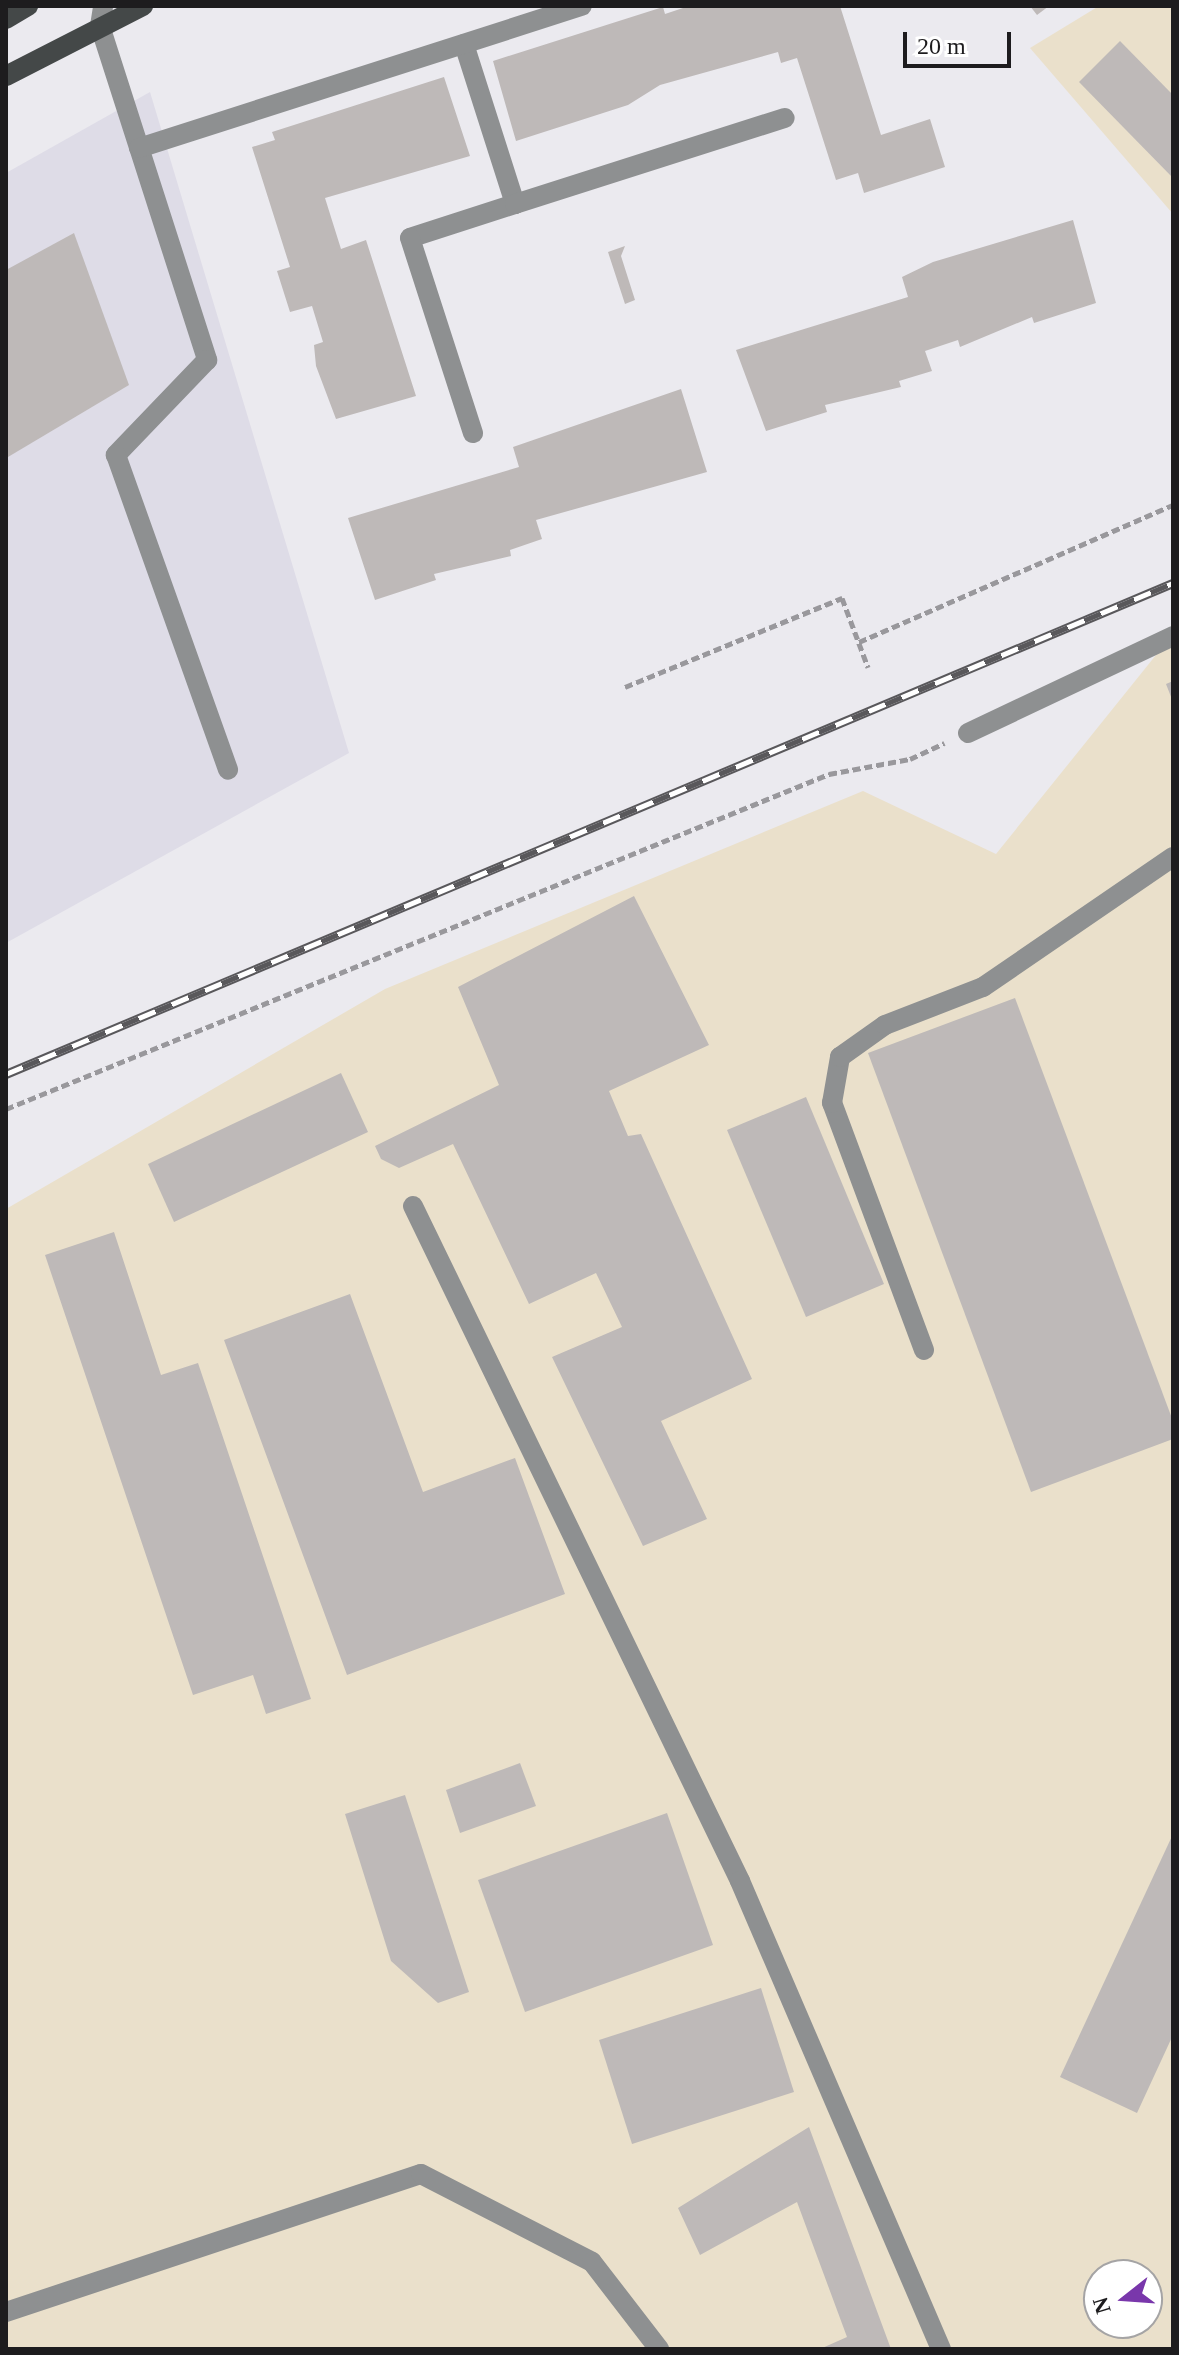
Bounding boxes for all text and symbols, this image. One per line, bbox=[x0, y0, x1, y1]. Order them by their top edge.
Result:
scale bar bbox=[907, 16, 1015, 66]
text: 20 m bbox=[917, 33, 966, 59]
north arrow bbox=[1083, 2259, 1163, 2339]
text: N bbox=[1087, 2294, 1116, 2317]

